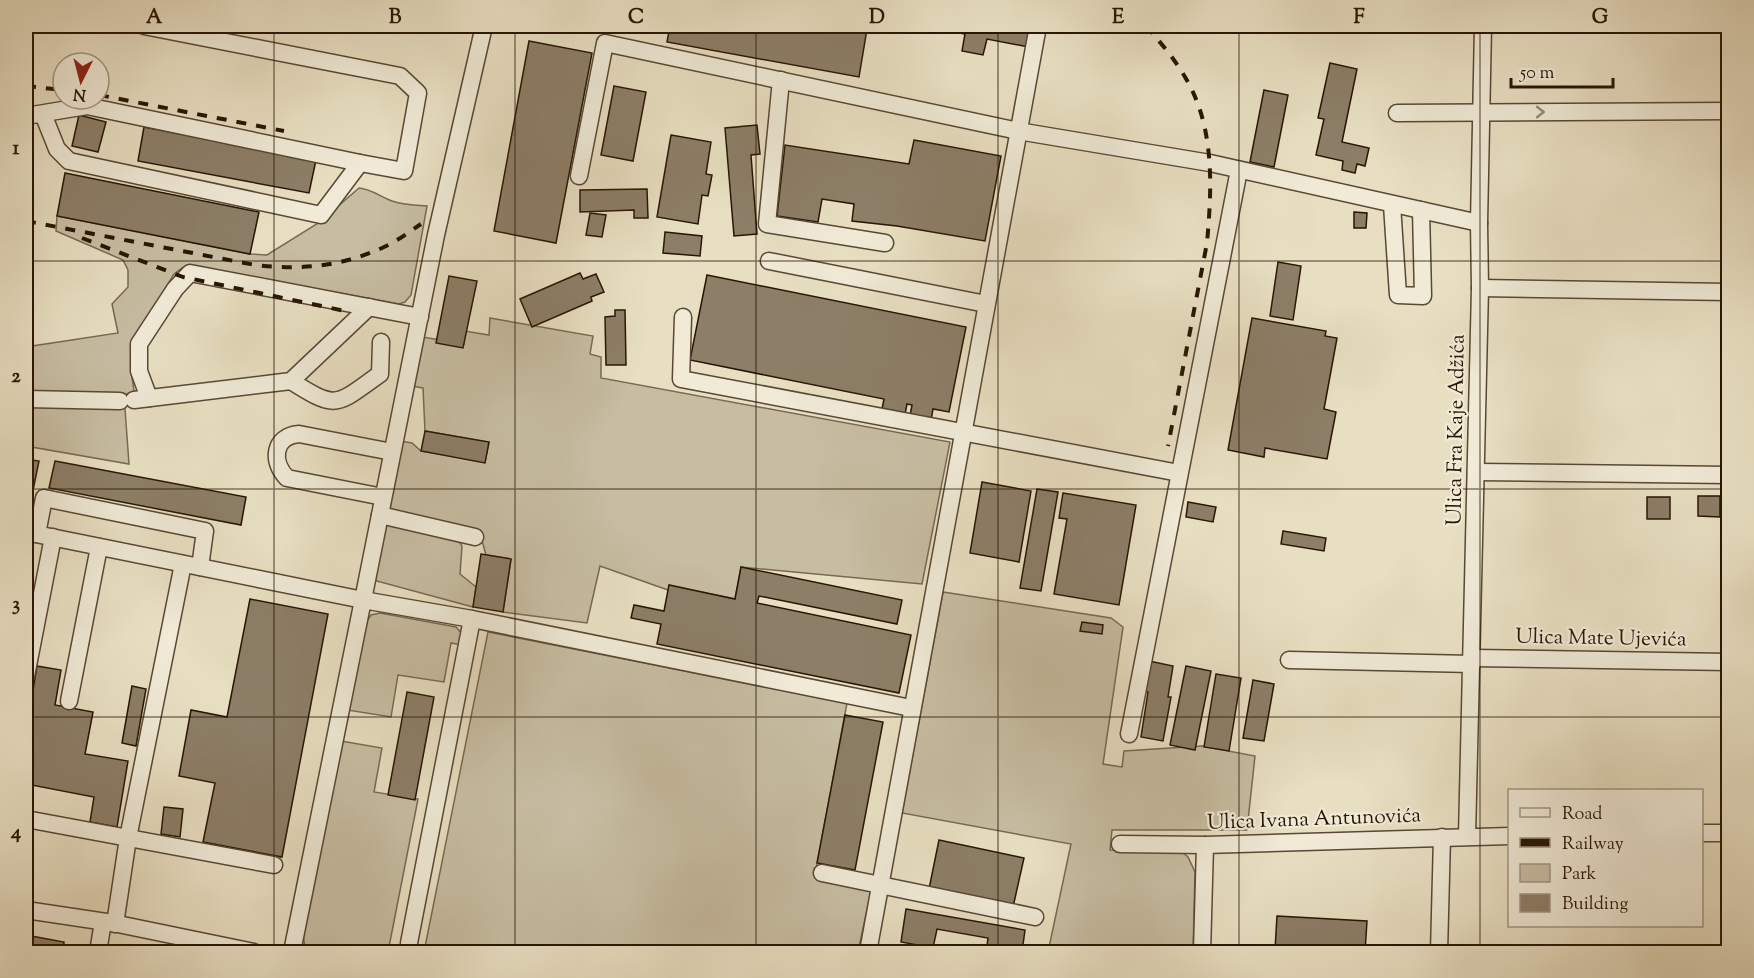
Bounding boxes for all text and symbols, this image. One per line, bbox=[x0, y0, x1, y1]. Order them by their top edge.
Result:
text: A bbox=[146, 4, 163, 33]
text: B bbox=[389, 4, 402, 33]
text: C bbox=[628, 4, 644, 33]
text: D bbox=[869, 4, 885, 33]
text: E bbox=[1112, 4, 1125, 33]
text: F bbox=[1353, 4, 1365, 33]
text: G bbox=[1592, 4, 1609, 33]
north arrow bbox=[51, 51, 111, 111]
scale bar bbox=[1511, 51, 1613, 89]
text: 50 m bbox=[1519, 61, 1555, 87]
text: N bbox=[72, 81, 87, 106]
one-way arrow bbox=[1535, 105, 1544, 118]
text: 1 bbox=[13, 135, 20, 164]
street label: Ulica Fra Kaje Adžića bbox=[1440, 334, 1474, 526]
text: 2 bbox=[11, 363, 21, 392]
text: 3 bbox=[12, 591, 20, 620]
street label: Ulica Mate Ujevića bbox=[1515, 623, 1687, 655]
legend bbox=[1508, 789, 1703, 927]
street label: Ulica Ivana Antunovića bbox=[1206, 801, 1422, 839]
text: Road bbox=[1562, 802, 1602, 828]
text: 4 bbox=[10, 819, 21, 848]
text: Railway bbox=[1562, 832, 1624, 858]
text: Park bbox=[1562, 862, 1597, 888]
text: Building bbox=[1562, 892, 1628, 918]

